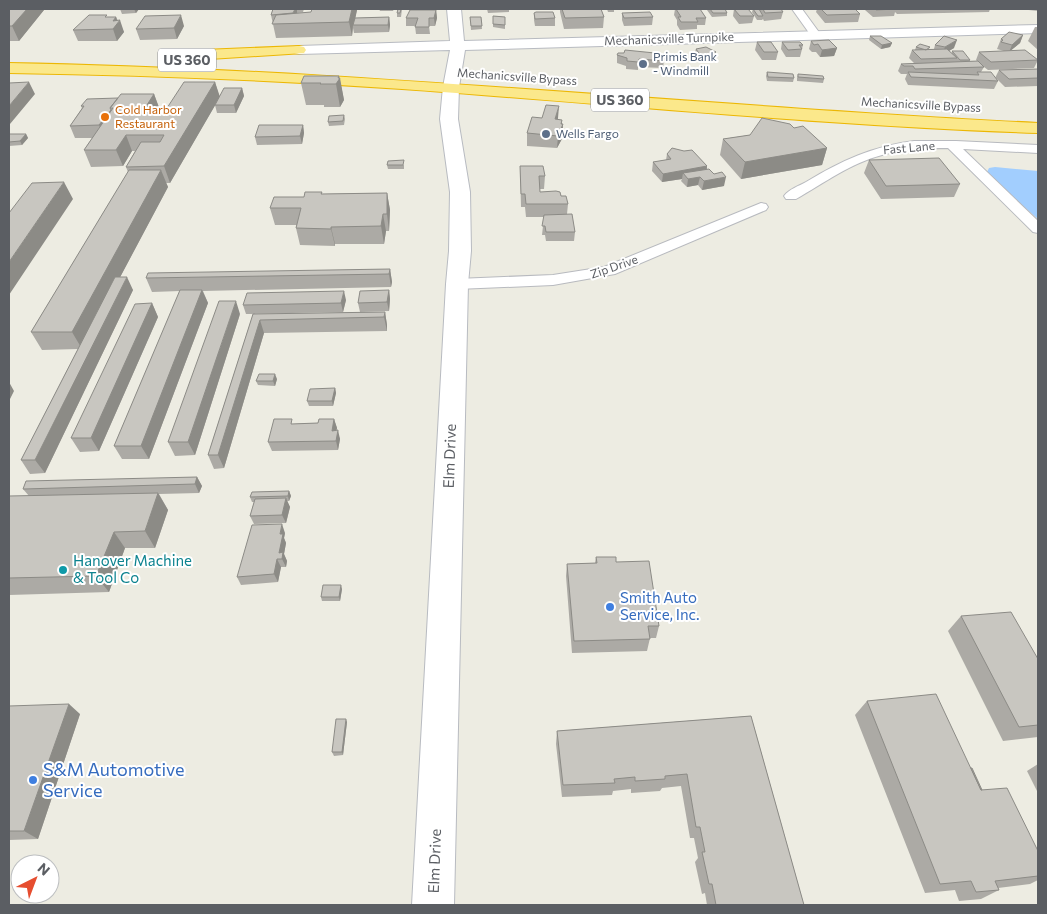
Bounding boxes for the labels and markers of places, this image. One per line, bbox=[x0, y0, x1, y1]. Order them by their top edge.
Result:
place label: Primis Bank - Windmill bbox=[653, 49, 718, 77]
marker: Primis Bank - Windmill bbox=[637, 58, 649, 70]
place label: Cold Harbor Restaurant bbox=[115, 102, 182, 130]
marker: Cold Harbor Restaurant bbox=[99, 111, 111, 123]
place label: Wells Fargo bbox=[556, 126, 619, 140]
marker: Wells Fargo bbox=[540, 128, 552, 140]
place label: Hanover Machine & Tool Co bbox=[73, 551, 192, 586]
marker: Hanover Machine & Tool Co bbox=[57, 564, 69, 576]
place label: Smith Auto Service, Inc. bbox=[620, 588, 700, 623]
marker: Smith Auto Service, Inc. bbox=[604, 601, 616, 613]
place label: S&M Automotive Service bbox=[43, 758, 185, 801]
marker: S&M Automotive Service bbox=[27, 774, 39, 786]

